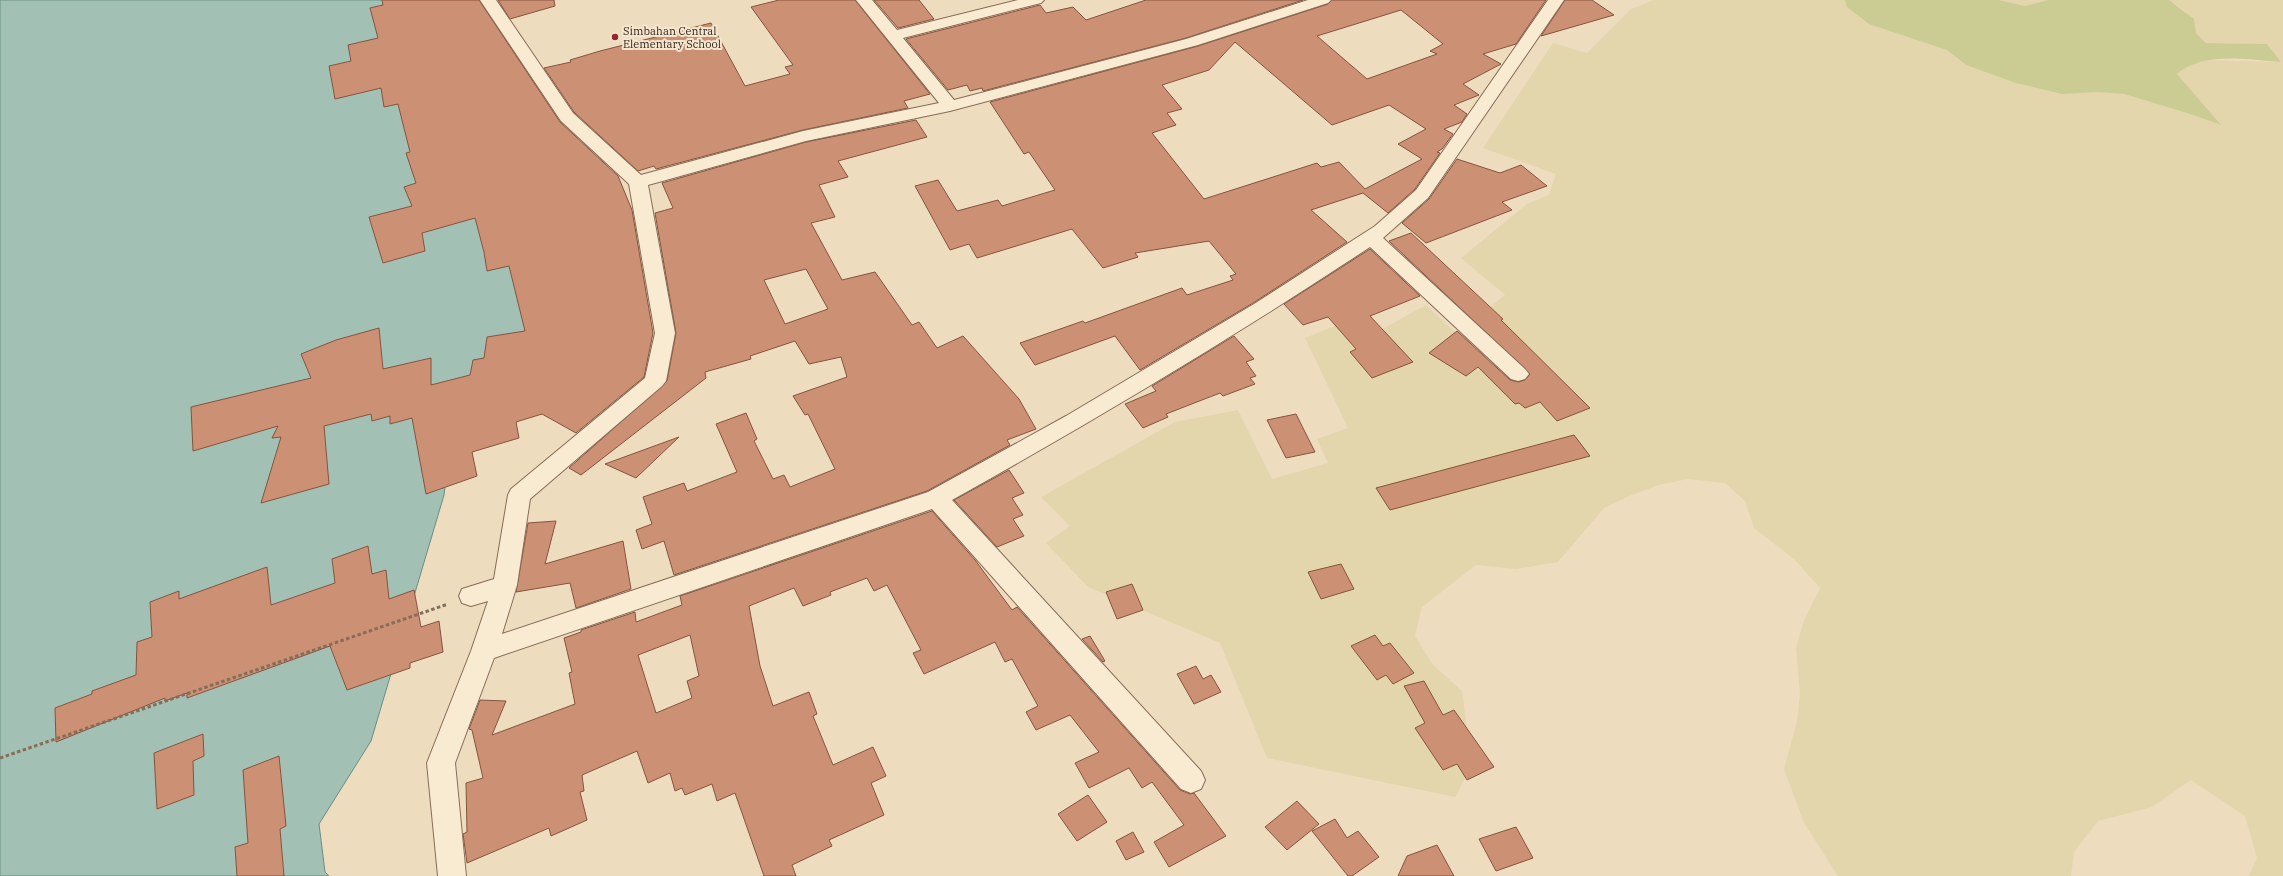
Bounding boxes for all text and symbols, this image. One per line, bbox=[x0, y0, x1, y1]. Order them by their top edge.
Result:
place label: Simbahan Central Elementary School bbox=[623, 24, 721, 51]
marker: Simbahan Central Elementary School bbox=[610, 32, 620, 42]

